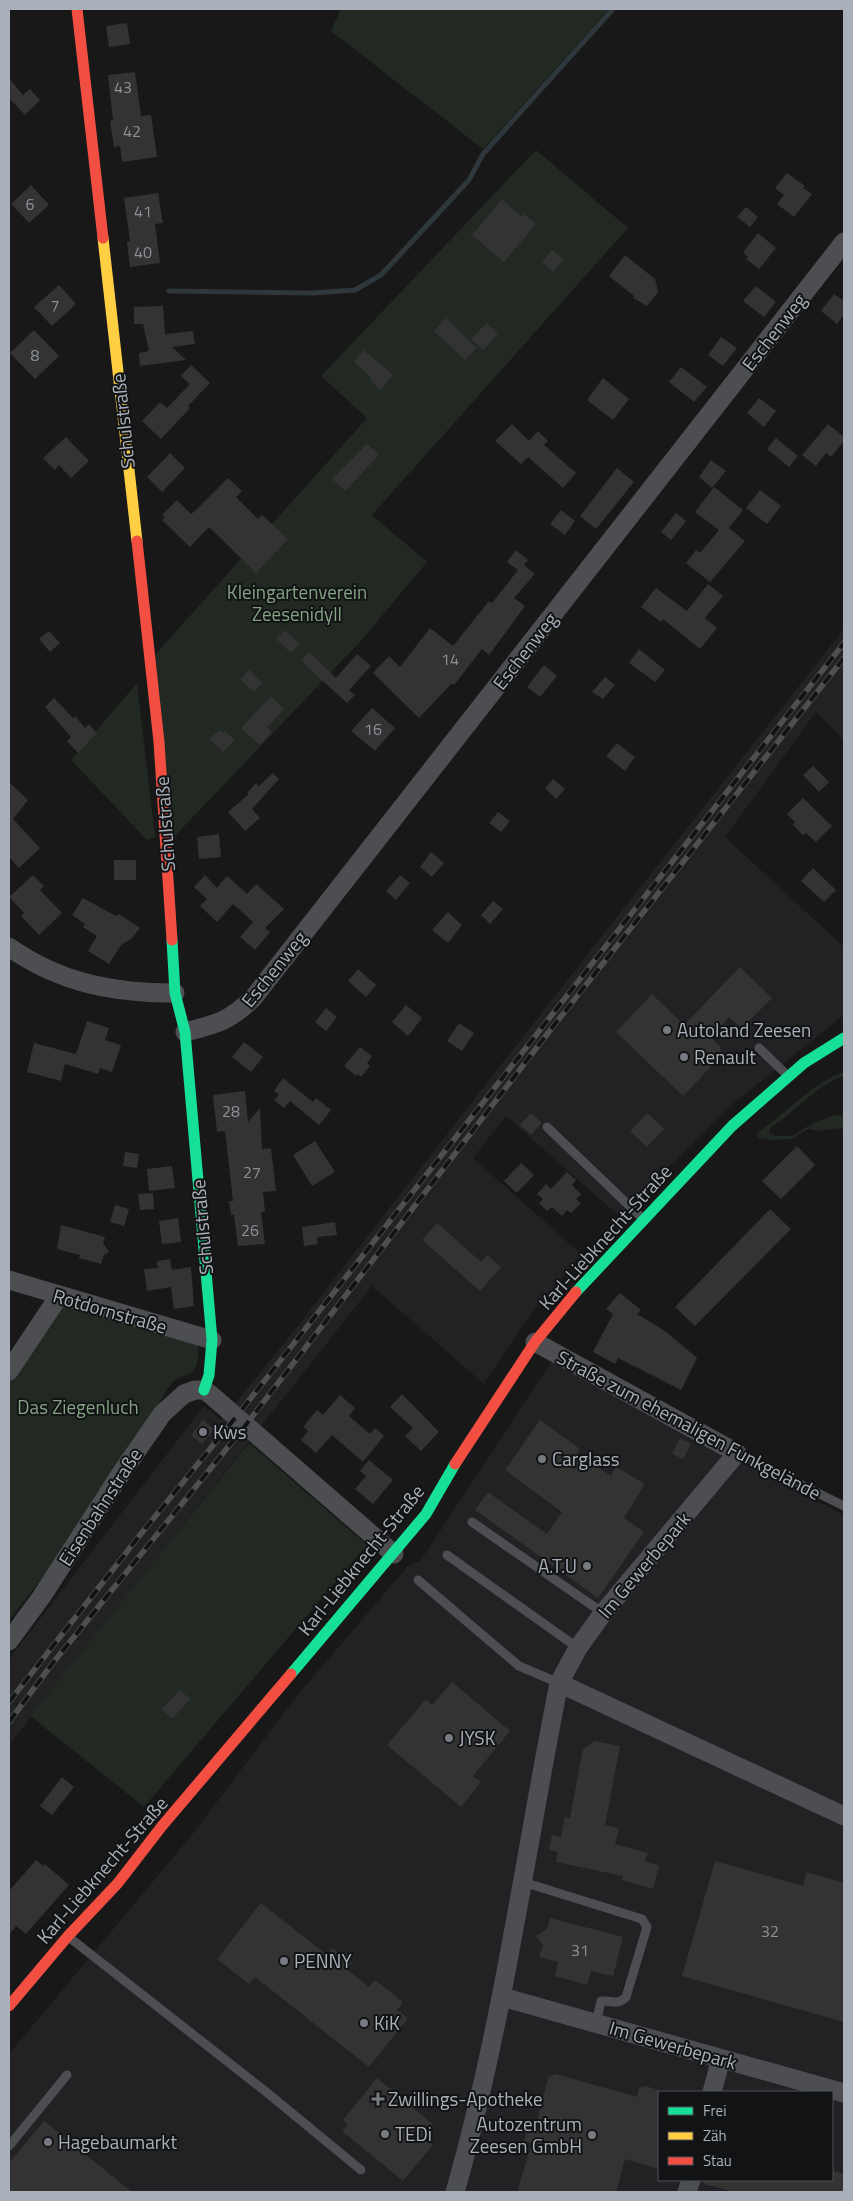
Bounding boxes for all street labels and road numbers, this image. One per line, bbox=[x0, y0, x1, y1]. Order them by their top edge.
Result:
street label: Eschenweg bbox=[734, 287, 813, 377]
street label: Schulstraße bbox=[103, 372, 142, 470]
street label: Eschenweg bbox=[485, 606, 564, 696]
street label: Schulstraße bbox=[147, 775, 182, 873]
street label: Eschenweg bbox=[234, 924, 314, 1013]
street label: Karl-Liebknecht-Straße bbox=[531, 1157, 678, 1316]
street label: Schulstraße bbox=[183, 1178, 220, 1276]
street label: Rotdornstraße bbox=[50, 1280, 170, 1341]
street label: Straße zum ehemaligen Funkgelände bbox=[552, 1342, 826, 1507]
street label: Eisenbahnstraße bbox=[51, 1442, 149, 1571]
street label: Karl-Liebknecht-Straße bbox=[290, 1478, 431, 1642]
street label: Im Gewerbepark bbox=[590, 1505, 697, 1624]
street label: Karl-Liebknecht-Straße bbox=[29, 1790, 174, 1950]
street label: Im Gewerbepark bbox=[606, 2012, 740, 2077]

